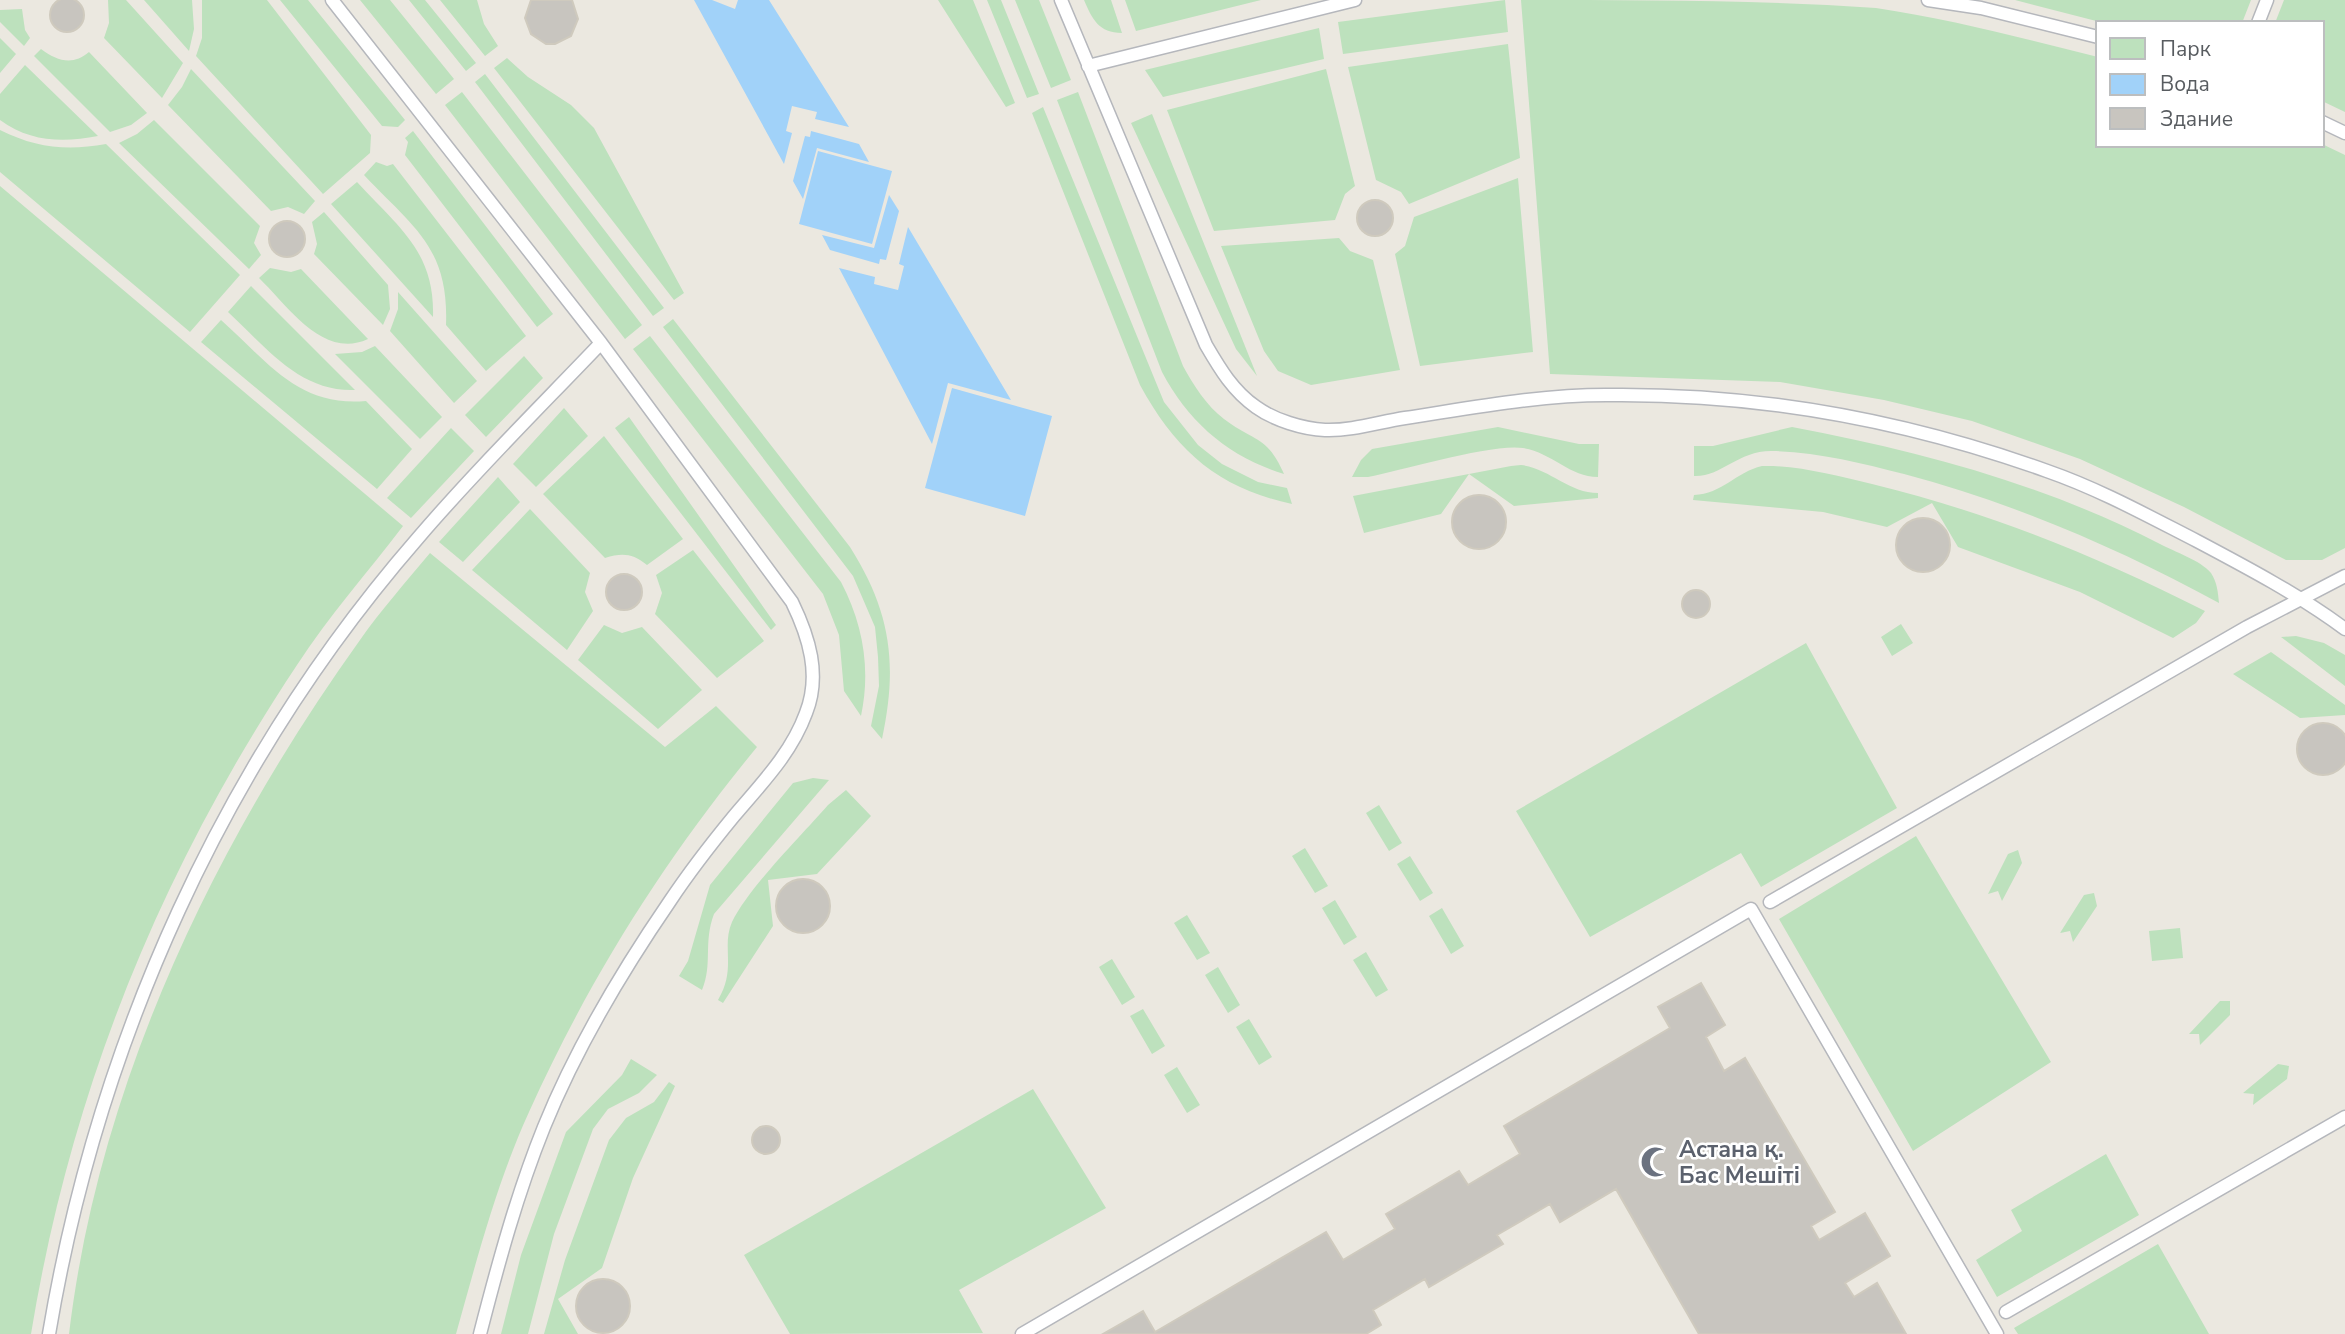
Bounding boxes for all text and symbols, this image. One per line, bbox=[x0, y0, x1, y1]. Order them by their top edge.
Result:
legend bbox=[2096, 21, 2324, 147]
text: Парк bbox=[2160, 35, 2212, 63]
text: Вода bbox=[2160, 70, 2210, 98]
text: Здание bbox=[2160, 105, 2233, 133]
place label: Астана қ. Бас Мешіті bbox=[1679, 1134, 1800, 1191]
mosque icon: Астана қ. Бас Мешіті bbox=[1639, 1145, 1673, 1179]

